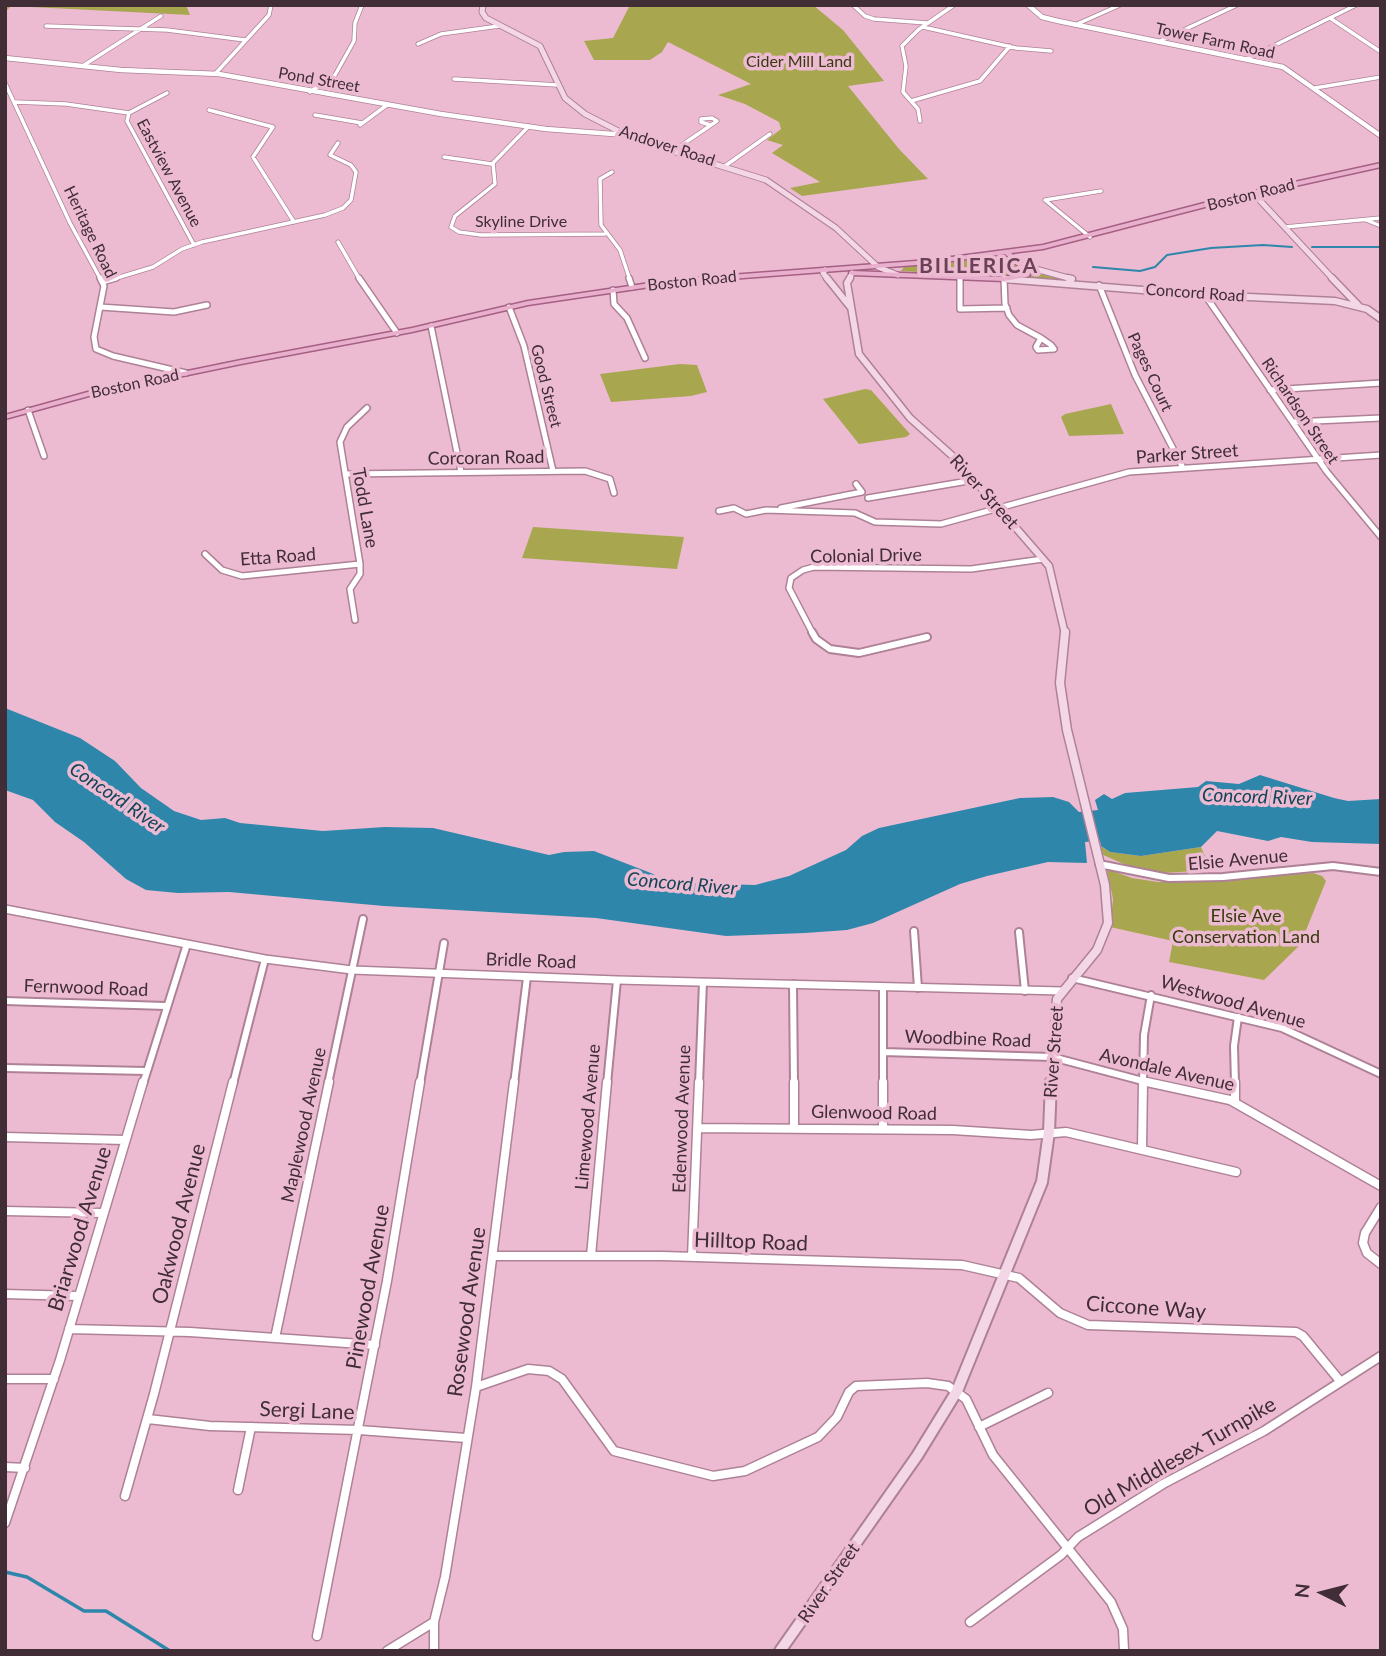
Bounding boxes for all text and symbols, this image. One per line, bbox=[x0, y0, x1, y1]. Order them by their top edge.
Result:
street label: Tower Farm Road bbox=[1153, 19, 1277, 63]
park label: Cider Mill Land bbox=[746, 52, 852, 72]
street label: Pond Street bbox=[277, 63, 361, 97]
street label: Eastview Avenue bbox=[132, 116, 206, 230]
street label: Andover Road bbox=[617, 122, 717, 170]
street label: Boston Road bbox=[1205, 175, 1297, 215]
street label: Heritage Road bbox=[59, 183, 121, 281]
street label: Skyline Drive bbox=[475, 212, 567, 232]
district label: BILLERICA bbox=[920, 253, 1038, 279]
street label: Boston Road bbox=[646, 267, 738, 295]
street label: Concord Road bbox=[1145, 280, 1245, 306]
street label: Pages Court bbox=[1123, 329, 1177, 415]
street label: Good Street bbox=[526, 342, 566, 430]
street label: Richardson Street bbox=[1257, 354, 1343, 468]
street label: Boston Road bbox=[89, 365, 181, 403]
street label: Parker Street bbox=[1135, 440, 1239, 468]
street label: Corcoran Road bbox=[427, 446, 545, 470]
street label: River Street bbox=[945, 450, 1023, 534]
street label: Todd Lane bbox=[347, 466, 383, 550]
street label: Etta Road bbox=[239, 544, 317, 570]
street label: Colonial Drive bbox=[810, 544, 922, 568]
water label: Concord River bbox=[65, 758, 169, 838]
water label: Concord River bbox=[1202, 784, 1312, 810]
street label: Elsie Avenue bbox=[1187, 845, 1289, 875]
water label: Concord River bbox=[626, 868, 738, 900]
park label: Elsie Ave Conservation Land bbox=[1172, 905, 1320, 948]
street label: Bridle Road bbox=[485, 949, 577, 973]
street label: Westwood Avenue bbox=[1158, 971, 1308, 1033]
street label: Fernwood Road bbox=[23, 975, 149, 1001]
street label: River Street bbox=[1040, 1005, 1068, 1099]
street label: Woodbine Road bbox=[904, 1026, 1032, 1052]
street label: Limewood Avenue bbox=[571, 1043, 605, 1191]
street label: Avondale Avenue bbox=[1097, 1044, 1237, 1096]
street label: Edenwood Avenue bbox=[669, 1045, 695, 1193]
street label: Maplewood Avenue bbox=[277, 1046, 331, 1204]
street label: Glenwood Road bbox=[811, 1101, 937, 1125]
street label: Oakwood Avenue bbox=[147, 1141, 211, 1307]
street label: Briarwood Avenue bbox=[43, 1144, 117, 1314]
street label: Pinewood Avenue bbox=[341, 1203, 395, 1371]
street label: Rosewood Avenue bbox=[443, 1225, 491, 1399]
street label: Hilltop Road bbox=[694, 1227, 808, 1257]
street label: Ciccone Way bbox=[1085, 1291, 1207, 1325]
street label: Old Middlesex Turnpike bbox=[1079, 1392, 1281, 1522]
street label: Sergi Lane bbox=[259, 1397, 355, 1425]
street label: River Street bbox=[794, 1539, 864, 1627]
north arrow bbox=[1288, 1558, 1358, 1628]
text: N bbox=[1289, 1582, 1314, 1599]

